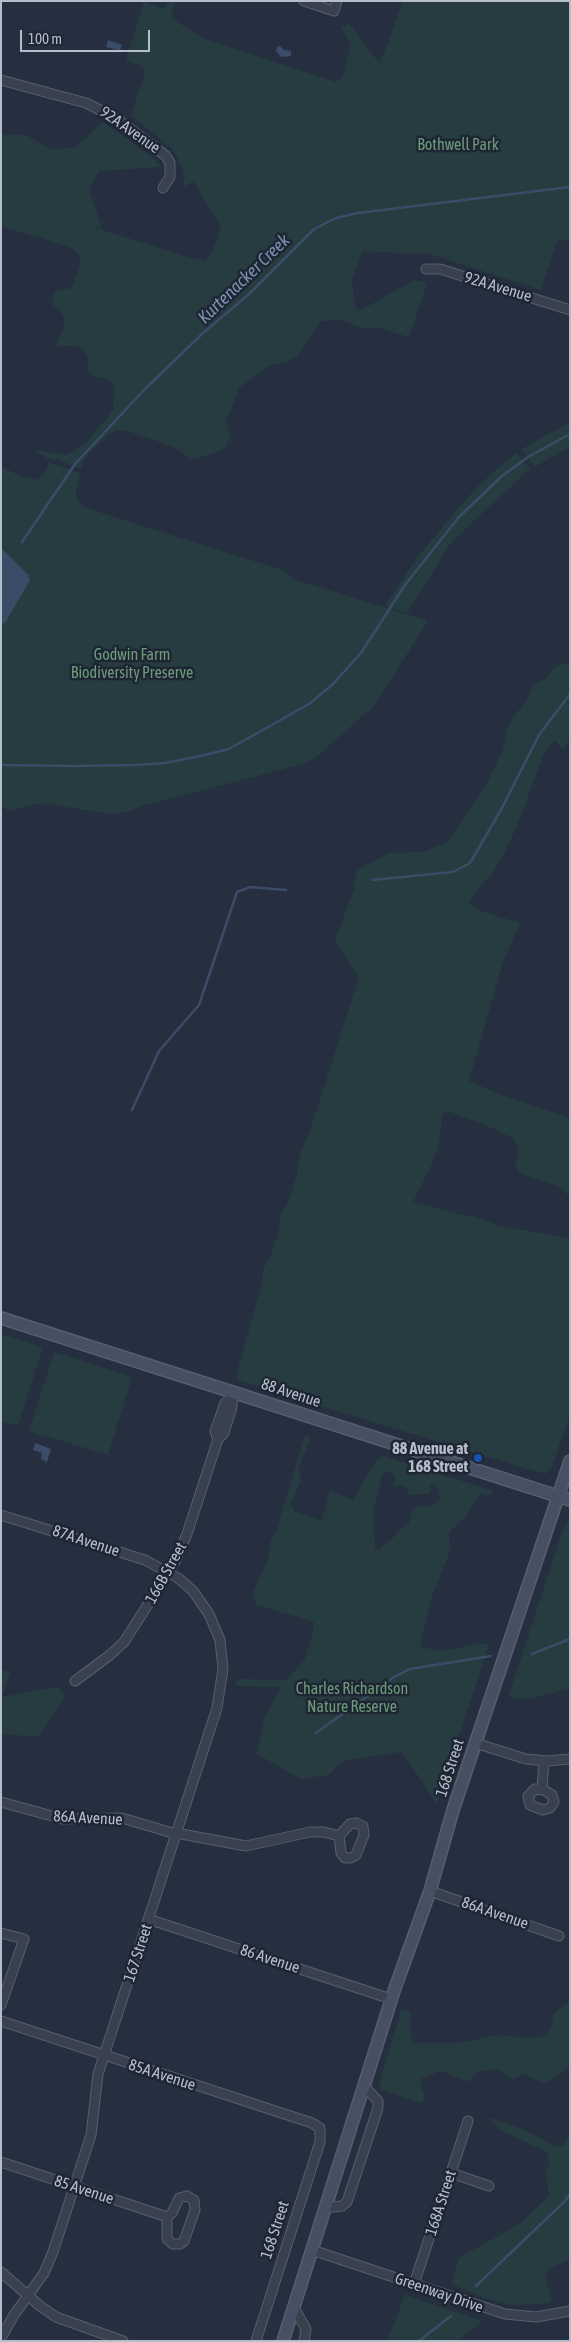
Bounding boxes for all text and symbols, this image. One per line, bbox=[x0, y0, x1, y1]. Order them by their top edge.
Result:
scale bar bbox=[22, 20, 152, 52]
text: 100 m bbox=[28, 30, 62, 47]
street label: 92A Avenue bbox=[96, 102, 164, 158]
park label: Bothwell Park bbox=[417, 135, 499, 155]
water label: Kurtenacker Creek bbox=[193, 230, 295, 328]
street label: 92A Avenue bbox=[462, 268, 534, 306]
park label: Godwin Farm Biodiversity Preserve bbox=[71, 645, 193, 683]
street label: 88 Avenue bbox=[259, 1374, 323, 1412]
place label: 88 Avenue at 168 Street bbox=[392, 1439, 468, 1477]
marker: 88 Avenue at 168 Street bbox=[472, 1452, 484, 1464]
street label: 87A Avenue bbox=[50, 1521, 122, 1561]
street label: 166B Street bbox=[141, 1539, 191, 1607]
park label: Charles Richardson Nature Reserve bbox=[296, 1679, 408, 1717]
street label: 168 Street bbox=[432, 1737, 468, 1799]
street label: 86A Avenue bbox=[53, 1807, 123, 1829]
street label: 86A Avenue bbox=[459, 1893, 531, 1933]
street label: 167 Street bbox=[120, 1922, 156, 1984]
street label: 86 Avenue bbox=[238, 1940, 302, 1978]
street label: 85A Avenue bbox=[126, 2055, 198, 2095]
street label: 168A Street bbox=[421, 2168, 461, 2238]
street label: 85 Avenue bbox=[52, 2171, 116, 2209]
street label: 168 Street bbox=[257, 2199, 293, 2261]
street label: Greenway Drive bbox=[392, 2269, 486, 2317]

